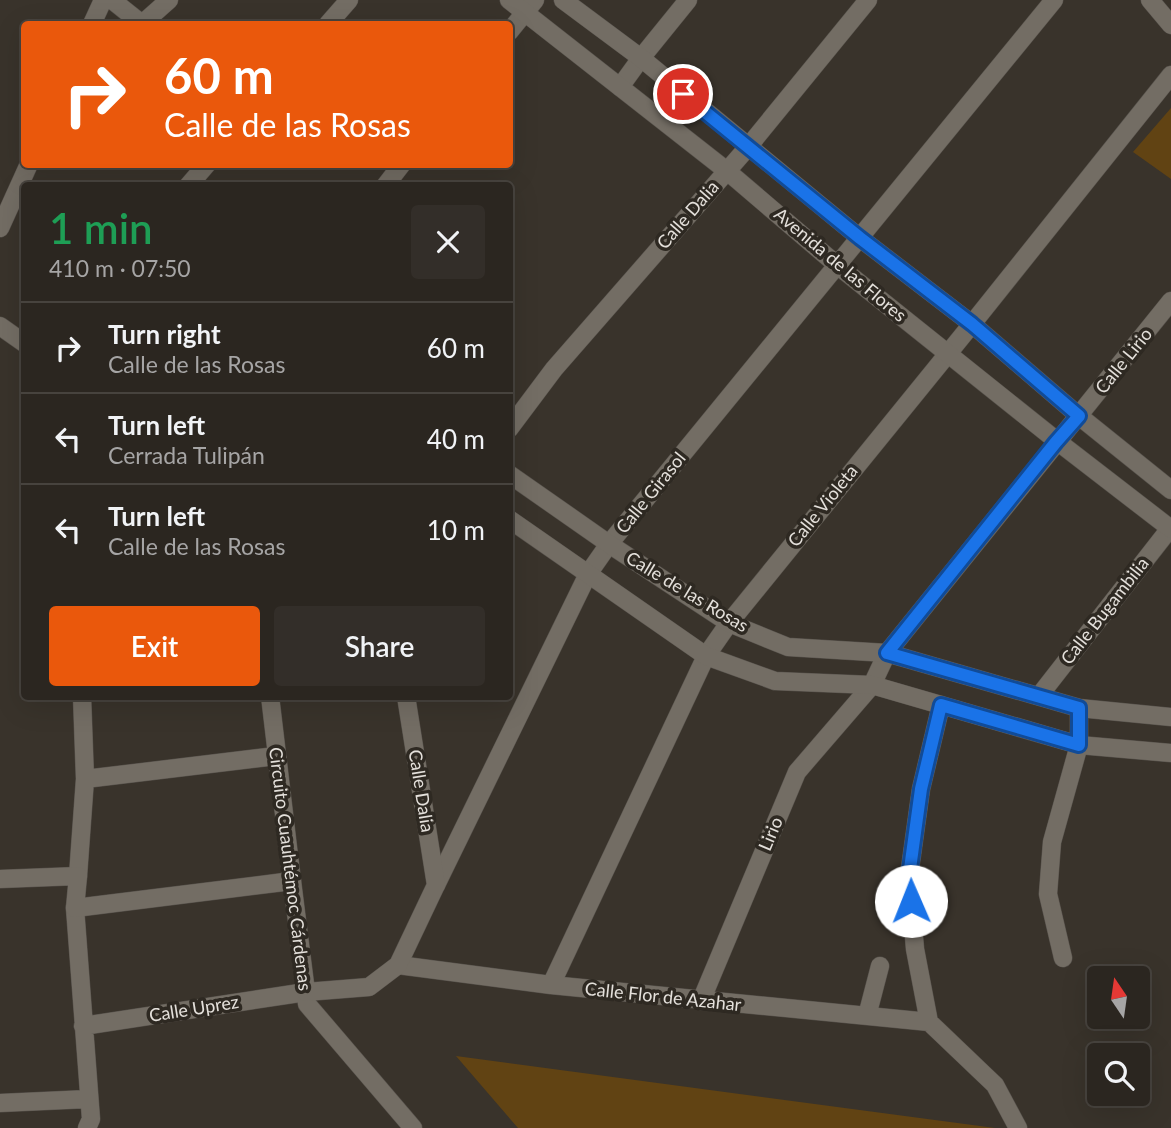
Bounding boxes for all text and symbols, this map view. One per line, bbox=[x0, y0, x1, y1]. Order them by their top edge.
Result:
text: 60 m bbox=[164, 46, 274, 104]
icon: right bbox=[49, 49, 140, 140]
pin bbox=[653, 64, 713, 124]
icon: arrive bbox=[664, 75, 702, 113]
text: Calle de las Rosas bbox=[164, 105, 411, 144]
street label: Calle Dalia bbox=[652, 176, 723, 253]
text: 1 min bbox=[49, 203, 153, 253]
street label: Avenida de las Flores bbox=[770, 203, 911, 326]
button: close bbox=[411, 205, 485, 279]
text: 410 m · 07:50 bbox=[49, 254, 191, 282]
text: Turn right bbox=[108, 318, 221, 350]
street label: Calle Lirio bbox=[1090, 323, 1156, 398]
icon: right bbox=[49, 329, 87, 367]
text: 60 m bbox=[427, 332, 485, 364]
text: Calle de las Rosas bbox=[108, 350, 285, 378]
text: Turn left bbox=[108, 409, 205, 441]
icon: left bbox=[49, 420, 87, 458]
text: 40 m bbox=[427, 423, 485, 455]
text: Cerrada Tulipán bbox=[108, 441, 265, 469]
street label: Calle Girasol bbox=[611, 447, 690, 538]
street label: Calle Violeta bbox=[783, 460, 862, 551]
text: Turn left bbox=[108, 500, 205, 532]
icon: left bbox=[49, 511, 87, 549]
text: 10 m bbox=[427, 514, 485, 546]
text: Calle de las Rosas bbox=[108, 532, 285, 560]
street label: Calle de las Rosas bbox=[622, 546, 753, 636]
street label: Calle Bugambilia bbox=[1055, 552, 1153, 668]
button: Exit bbox=[49, 606, 260, 686]
button: Share bbox=[274, 606, 485, 686]
street label: Circuito Cuauhtémoc Cárdenas bbox=[265, 746, 317, 992]
street label: Calle Dalia bbox=[405, 748, 439, 834]
street label: Lirio bbox=[753, 813, 787, 854]
position arrow bbox=[874, 864, 948, 938]
north arrow bbox=[1087, 966, 1150, 1029]
map controls bbox=[1087, 966, 1150, 1106]
street label: Calle Flor de Azahar bbox=[584, 977, 743, 1015]
street label: Calle Uprez bbox=[147, 990, 240, 1026]
button: search bbox=[1087, 1043, 1150, 1106]

